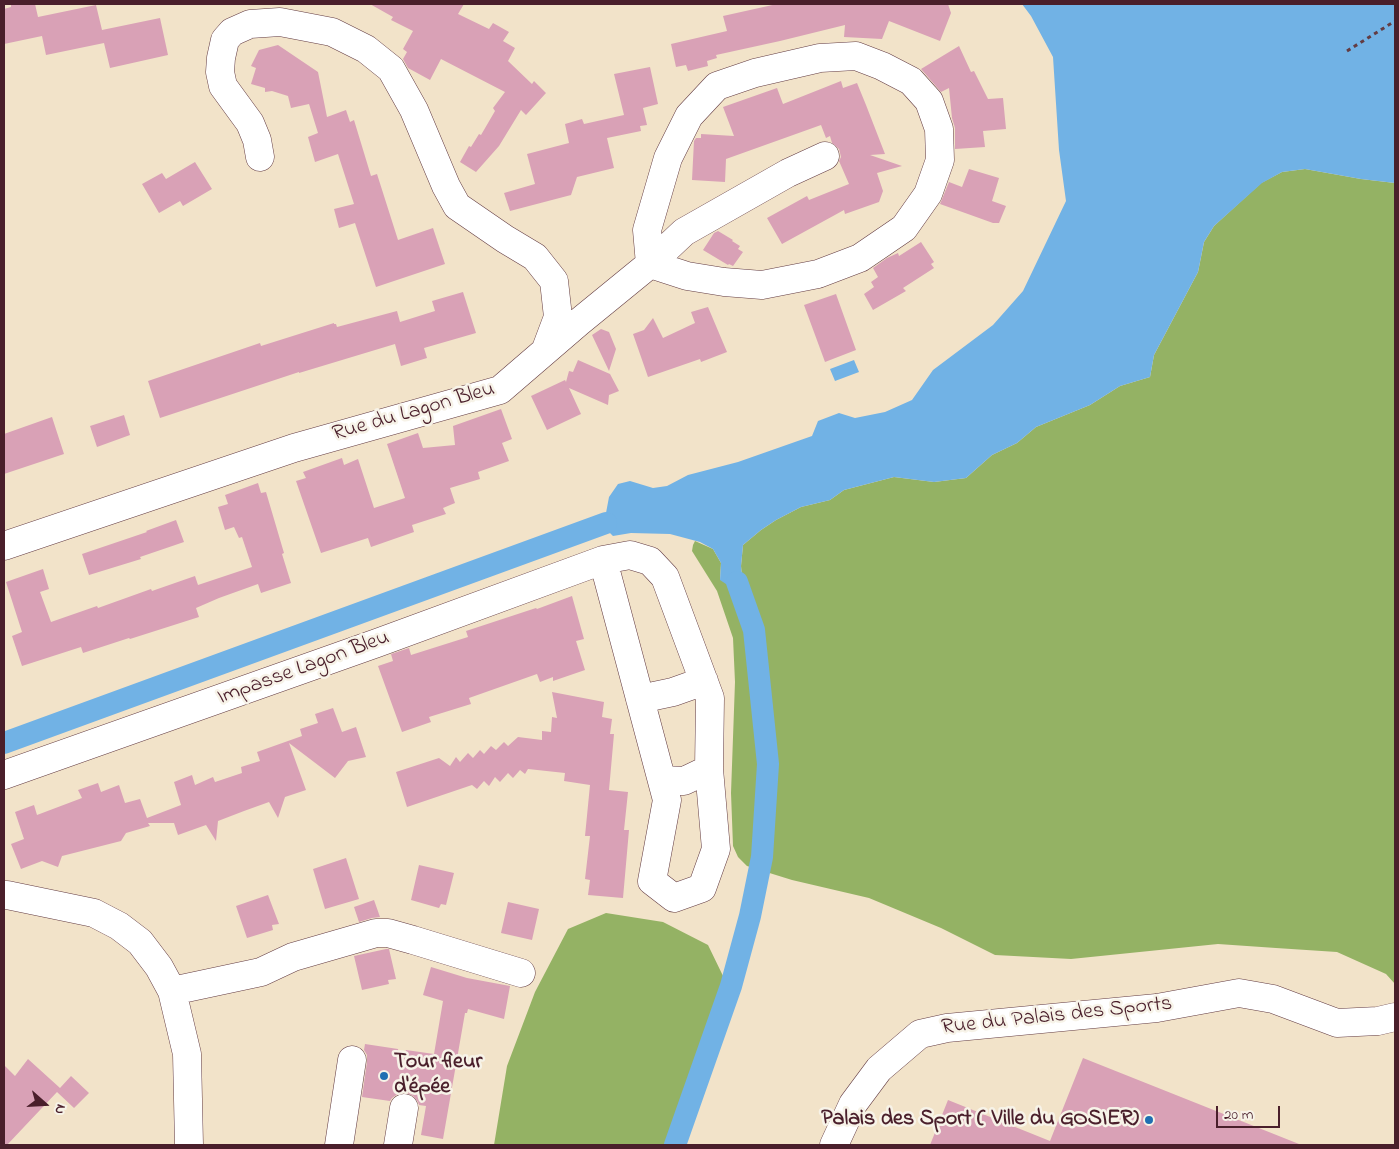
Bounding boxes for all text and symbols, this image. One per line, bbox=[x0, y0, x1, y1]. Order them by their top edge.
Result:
street label: Rue du Lagon Bleu bbox=[330, 377, 498, 449]
street label: Impasse Lagon Bleu bbox=[214, 626, 394, 712]
street label: Rue du Palais des Sports bbox=[940, 992, 1174, 1042]
place label: Tour fleur d'épée bbox=[394, 1050, 482, 1102]
marker: Tour fleur d'épée bbox=[378, 1070, 390, 1082]
north arrow bbox=[20, 1079, 70, 1129]
scale bar bbox=[1219, 1096, 1283, 1128]
text: N bbox=[48, 1101, 71, 1117]
text: 20 m bbox=[1224, 1104, 1253, 1126]
place label: Palais des Sport ( Ville du GOSIER) bbox=[821, 1107, 1139, 1133]
marker: Palais des Sport ( Ville du GOSIER) bbox=[1143, 1114, 1155, 1126]

